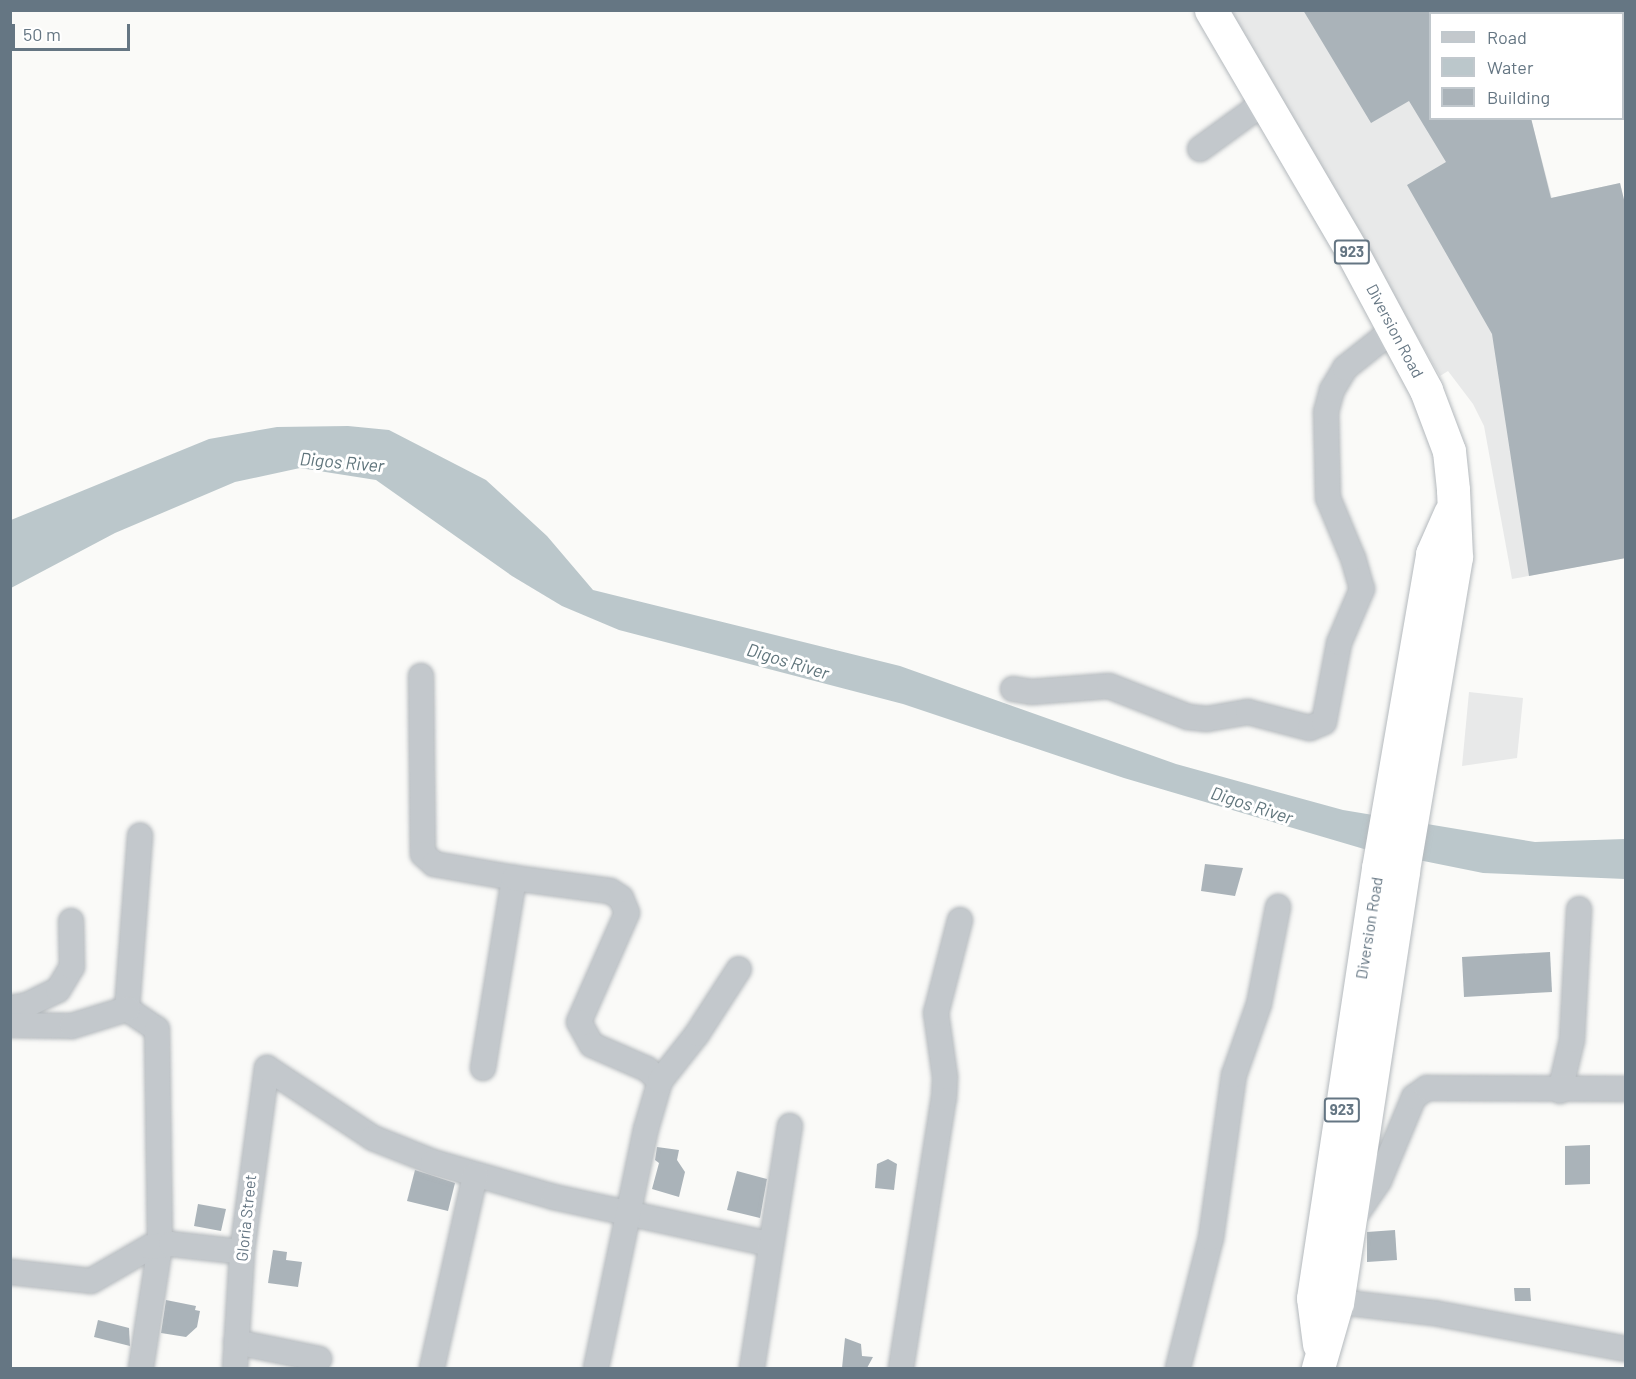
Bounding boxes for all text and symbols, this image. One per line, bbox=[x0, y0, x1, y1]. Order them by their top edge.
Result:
scale bar bbox=[15, 12, 134, 50]
legend bbox=[1429, 12, 1624, 120]
text: 50 m bbox=[23, 23, 61, 45]
text: Road bbox=[1487, 26, 1527, 48]
text: Water bbox=[1487, 56, 1534, 78]
text: Building bbox=[1487, 86, 1550, 108]
road number: 923 bbox=[1332, 240, 1372, 264]
street label: Diversion Road bbox=[1362, 281, 1428, 381]
water label: Digos River bbox=[299, 448, 385, 476]
water label: Digos River bbox=[744, 638, 832, 684]
water label: Digos River bbox=[1208, 782, 1296, 828]
street label: Diversion Road bbox=[1351, 875, 1387, 981]
road number: 923 bbox=[1322, 1098, 1362, 1122]
street label: Gloria Street bbox=[232, 1174, 260, 1262]

